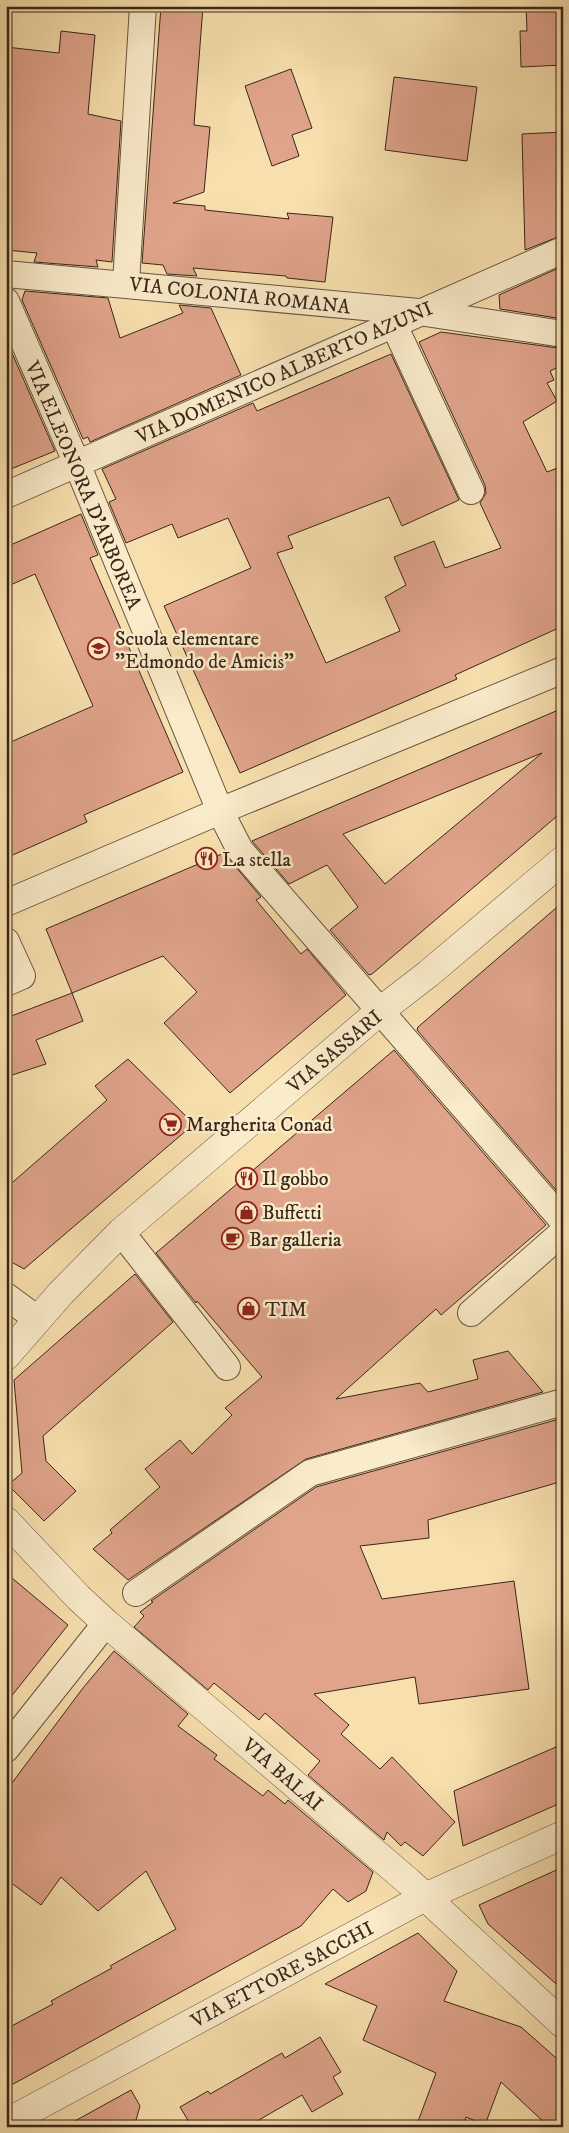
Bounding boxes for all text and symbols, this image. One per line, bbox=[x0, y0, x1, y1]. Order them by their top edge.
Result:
street label: VIA COLONIA ROMANA bbox=[127, 272, 352, 321]
street label: VIA DOMENICO ALBERTO AZUNI bbox=[132, 296, 437, 451]
street label: VIA ELEONORA D'ARBOREA bbox=[18, 357, 146, 614]
place label: Scuola elementare "Edmondo de Amicis" bbox=[115, 627, 294, 675]
school or university icon: Scuola elementare "Edmondo de Amicis" bbox=[87, 637, 111, 661]
restaurant icon: La stella bbox=[194, 847, 218, 871]
place label: La stella bbox=[222, 848, 292, 873]
street label: VIA SASSARI bbox=[282, 1005, 388, 1100]
supermarket icon: Margherita Conad bbox=[158, 1112, 182, 1136]
place label: Margherita Conad bbox=[186, 1113, 332, 1138]
restaurant icon: Il gobbo bbox=[234, 1166, 258, 1190]
place label: Il gobbo bbox=[262, 1167, 328, 1192]
shop icon: Buffetti bbox=[234, 1200, 258, 1224]
place label: Buffetti bbox=[262, 1201, 322, 1226]
cafe icon: Bar galleria bbox=[221, 1227, 245, 1251]
place label: Bar galleria bbox=[249, 1228, 342, 1253]
shop icon: TIM bbox=[237, 1297, 261, 1321]
place label: TIM bbox=[265, 1298, 307, 1323]
street label: VIA BALAI bbox=[236, 1733, 328, 1817]
street label: VIA ETTORE SACCHI bbox=[186, 1917, 378, 2035]

